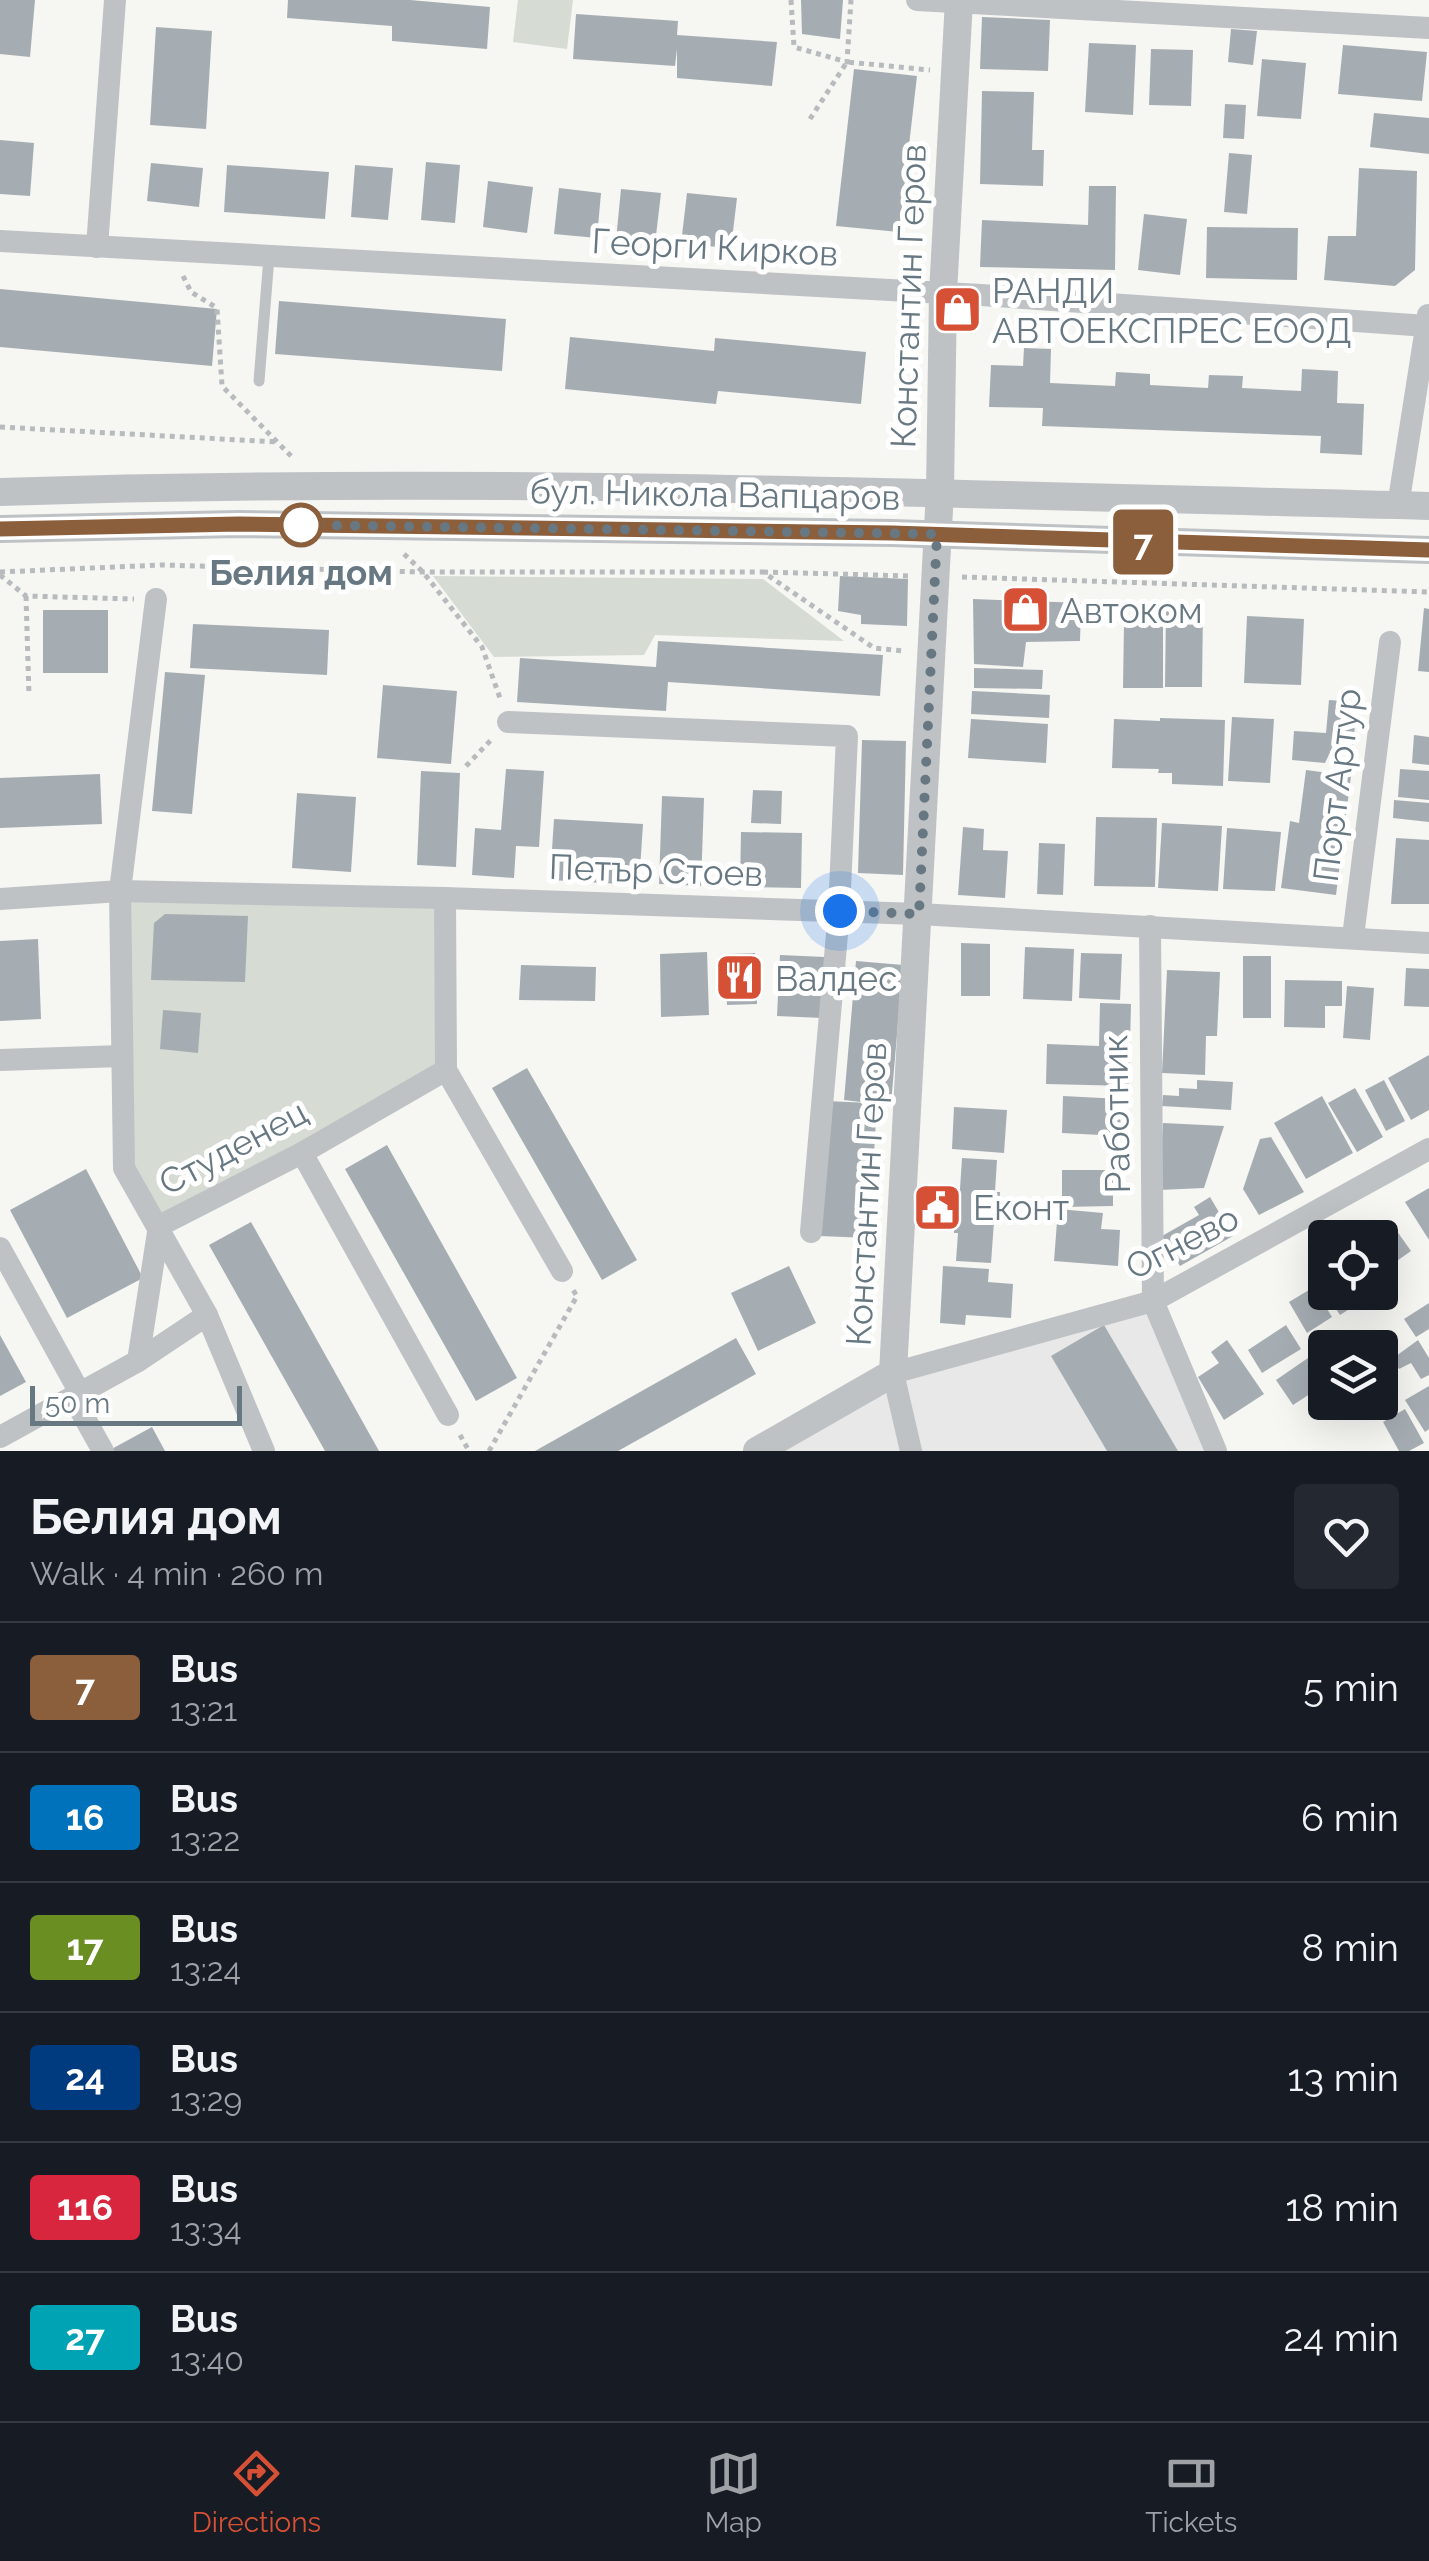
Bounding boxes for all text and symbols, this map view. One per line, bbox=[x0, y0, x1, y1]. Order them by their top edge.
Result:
street label: Константин Геров bbox=[882, 143, 934, 449]
street label: Георги Кирков bbox=[591, 220, 839, 274]
place label: РАНДИ АВТОЕКСПРЕС ЕООД bbox=[992, 270, 1352, 351]
shop icon: РАНДИ АВТОЕКСПРЕС ЕООД bbox=[931, 284, 983, 336]
street label: бул. Никола Вапцаров bbox=[529, 470, 901, 518]
marker: Белия дом bbox=[280, 504, 322, 546]
line badge: 7 bbox=[1110, 510, 1176, 574]
text: 7 bbox=[1133, 522, 1153, 563]
place label: Белия дом bbox=[209, 552, 393, 593]
shop icon: Автоком bbox=[999, 584, 1051, 636]
place label: Автоком bbox=[1060, 590, 1202, 631]
street label: Порт Артур bbox=[1305, 686, 1369, 884]
street label: Петър Стоев bbox=[548, 846, 764, 894]
your location bbox=[815, 886, 865, 936]
restaurant icon: Валдес bbox=[714, 952, 766, 1004]
place label: Валдес bbox=[775, 958, 897, 999]
street label: Работник bbox=[1094, 1034, 1138, 1194]
street label: Константин Геров bbox=[838, 1041, 894, 1347]
street label: Студенец bbox=[152, 1091, 314, 1203]
public building icon: Еконт bbox=[912, 1181, 964, 1233]
place label: Еконт bbox=[973, 1187, 1070, 1228]
street label: Огнево bbox=[1119, 1196, 1245, 1288]
map controls bbox=[1308, 1220, 1398, 1420]
button: locate bbox=[1308, 1220, 1398, 1310]
button: layers bbox=[1308, 1330, 1398, 1420]
scale bar bbox=[30, 1381, 242, 1426]
text: 50 m bbox=[45, 1387, 110, 1420]
button: heart bbox=[1294, 1484, 1399, 1589]
text: Белия дом bbox=[30, 1489, 282, 1545]
text: Walk · 4 min · 260 m bbox=[30, 1555, 323, 1592]
text: Bus bbox=[170, 1646, 238, 1691]
text: 5 min bbox=[1303, 1665, 1399, 1710]
text: 7 bbox=[75, 1667, 95, 1708]
text: 13:21 bbox=[170, 1691, 237, 1728]
text: Bus bbox=[170, 1776, 238, 1821]
text: 6 min bbox=[1301, 1795, 1399, 1840]
text: 16 bbox=[66, 1797, 104, 1838]
text: 13:22 bbox=[170, 1821, 240, 1858]
text: Bus bbox=[170, 1906, 238, 1951]
text: 8 min bbox=[1301, 1925, 1399, 1970]
text: 17 bbox=[67, 1927, 103, 1968]
text: 13:24 bbox=[170, 1951, 241, 1988]
text: Bus bbox=[170, 2036, 238, 2081]
text: 13 min bbox=[1287, 2055, 1399, 2100]
text: 24 bbox=[65, 2057, 105, 2098]
text: 13:29 bbox=[170, 2081, 242, 2118]
text: Bus bbox=[170, 2166, 238, 2211]
text: 18 min bbox=[1285, 2185, 1399, 2230]
text: 116 bbox=[57, 2187, 113, 2228]
text: 13:34 bbox=[170, 2211, 241, 2248]
text: Bus bbox=[170, 2296, 238, 2341]
text: 24 min bbox=[1283, 2315, 1399, 2360]
text: 27 bbox=[65, 2317, 105, 2358]
text: 13:40 bbox=[170, 2341, 244, 2378]
tab: Directions bbox=[192, 2446, 321, 2539]
tab: Map bbox=[705, 2446, 762, 2539]
tab: Tickets bbox=[1145, 2446, 1237, 2539]

